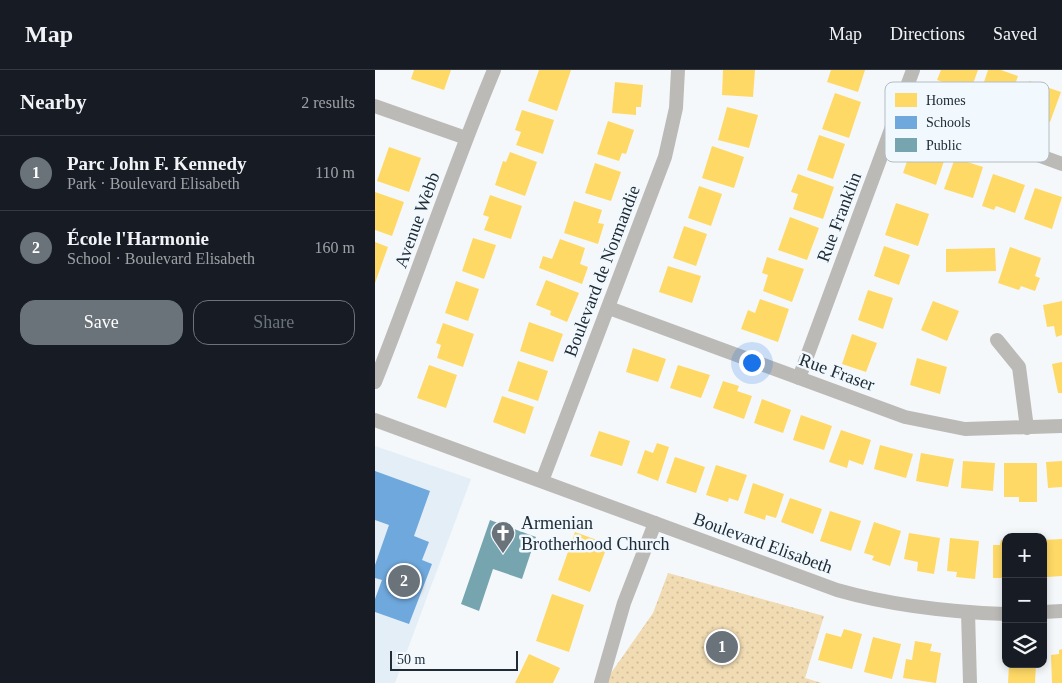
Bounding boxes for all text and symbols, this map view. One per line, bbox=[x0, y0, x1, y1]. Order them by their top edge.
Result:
text: Map bbox=[25, 21, 73, 47]
text: Map bbox=[829, 24, 862, 44]
text: Directions bbox=[890, 24, 965, 44]
text: Saved bbox=[993, 24, 1037, 44]
legend bbox=[885, 82, 1049, 162]
text: Nearby bbox=[20, 90, 87, 114]
text: Homes bbox=[926, 93, 966, 108]
text: 2 results bbox=[301, 94, 355, 111]
text: Schools bbox=[926, 115, 970, 130]
text: Public bbox=[926, 138, 962, 153]
text: Parc John F. Kennedy bbox=[67, 153, 246, 174]
text: 1 bbox=[32, 164, 40, 181]
text: 110 m bbox=[315, 164, 355, 181]
street label: Avenue Webb bbox=[390, 169, 444, 271]
street label: Rue Franklin bbox=[813, 169, 865, 265]
text: Park · Boulevard Elisabeth bbox=[67, 175, 240, 192]
street label: Boulevard de Normandie bbox=[560, 182, 644, 360]
text: École l'Harmonie bbox=[67, 228, 209, 249]
text: 2 bbox=[32, 239, 40, 256]
text: 160 m bbox=[315, 239, 355, 256]
text: School · Boulevard Elisabeth bbox=[67, 250, 255, 267]
button: Save bbox=[20, 300, 183, 345]
button: Share bbox=[193, 300, 355, 345]
street label: Rue Fraser bbox=[797, 349, 877, 395]
your location bbox=[739, 350, 765, 376]
street label: Boulevard Elisabeth bbox=[691, 509, 835, 577]
place label: Armenian Brotherhood Church bbox=[521, 513, 669, 554]
church icon: Armenian Brotherhood Church bbox=[490, 520, 516, 554]
map controls bbox=[1002, 533, 1047, 668]
button: + bbox=[1002, 533, 1047, 578]
pin: 2 bbox=[388, 562, 420, 600]
button: − bbox=[1002, 578, 1047, 623]
button: layers bbox=[1002, 623, 1047, 668]
pin: 1 bbox=[706, 628, 738, 666]
scale bar bbox=[390, 648, 517, 671]
text: 50 m bbox=[397, 652, 425, 667]

